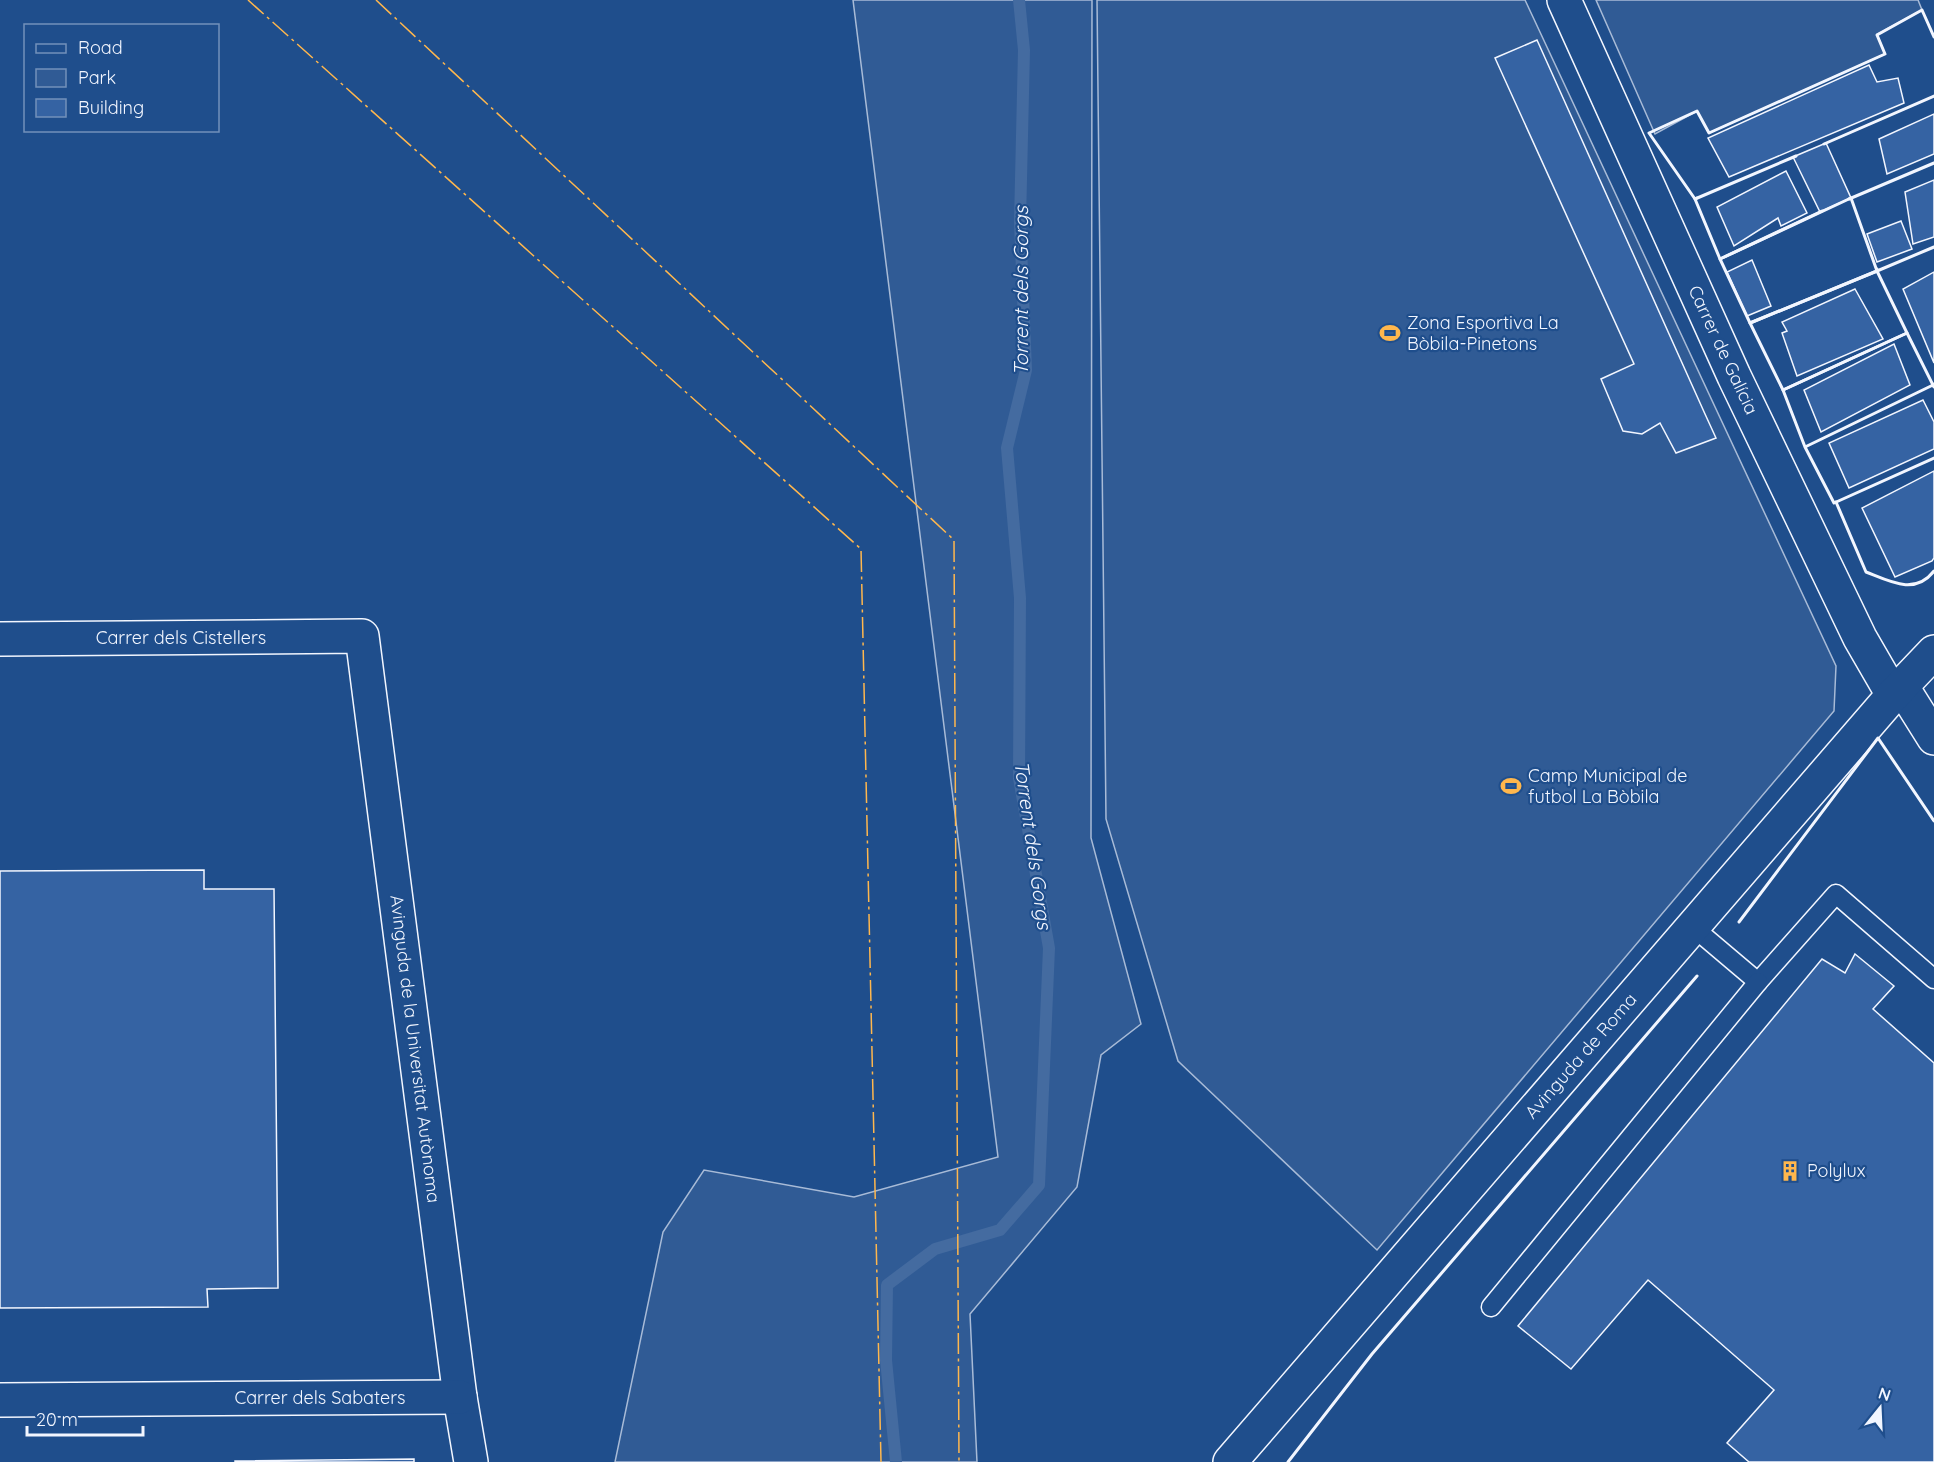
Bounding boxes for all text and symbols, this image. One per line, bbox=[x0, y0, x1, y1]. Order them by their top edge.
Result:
legend bbox=[24, 24, 219, 132]
text: Road bbox=[78, 36, 123, 59]
text: Park bbox=[78, 66, 116, 89]
text: Building bbox=[78, 96, 144, 119]
water label: Torrent dels Gorgs bbox=[1008, 205, 1033, 376]
street label: Carrer de Galícia bbox=[1683, 282, 1763, 418]
place label: Zona Esportiva La Bòbila-Pinetons bbox=[1407, 311, 1559, 355]
sports icon: Zona Esportiva La Bòbila-Pinetons bbox=[1378, 321, 1402, 345]
street label: Carrer dels Cistellers bbox=[96, 626, 266, 649]
water label: Torrent dels Gorgs bbox=[1009, 759, 1058, 932]
place label: Camp Municipal de futbol La Bòbila bbox=[1528, 764, 1687, 808]
sports icon: Camp Municipal de futbol La Bòbila bbox=[1499, 774, 1523, 798]
street label: Avinguda de la Universitat Autònoma bbox=[385, 894, 446, 1204]
street label: Avinguda de Roma bbox=[1520, 988, 1642, 1123]
building icon: Polylux bbox=[1778, 1159, 1802, 1183]
place label: Polylux bbox=[1807, 1159, 1866, 1182]
north arrow bbox=[1850, 1378, 1910, 1438]
text: N bbox=[1876, 1382, 1893, 1405]
street label: Carrer dels Sabaters bbox=[234, 1386, 406, 1409]
scale bar bbox=[27, 1399, 142, 1437]
text: 20 m bbox=[36, 1408, 78, 1431]

